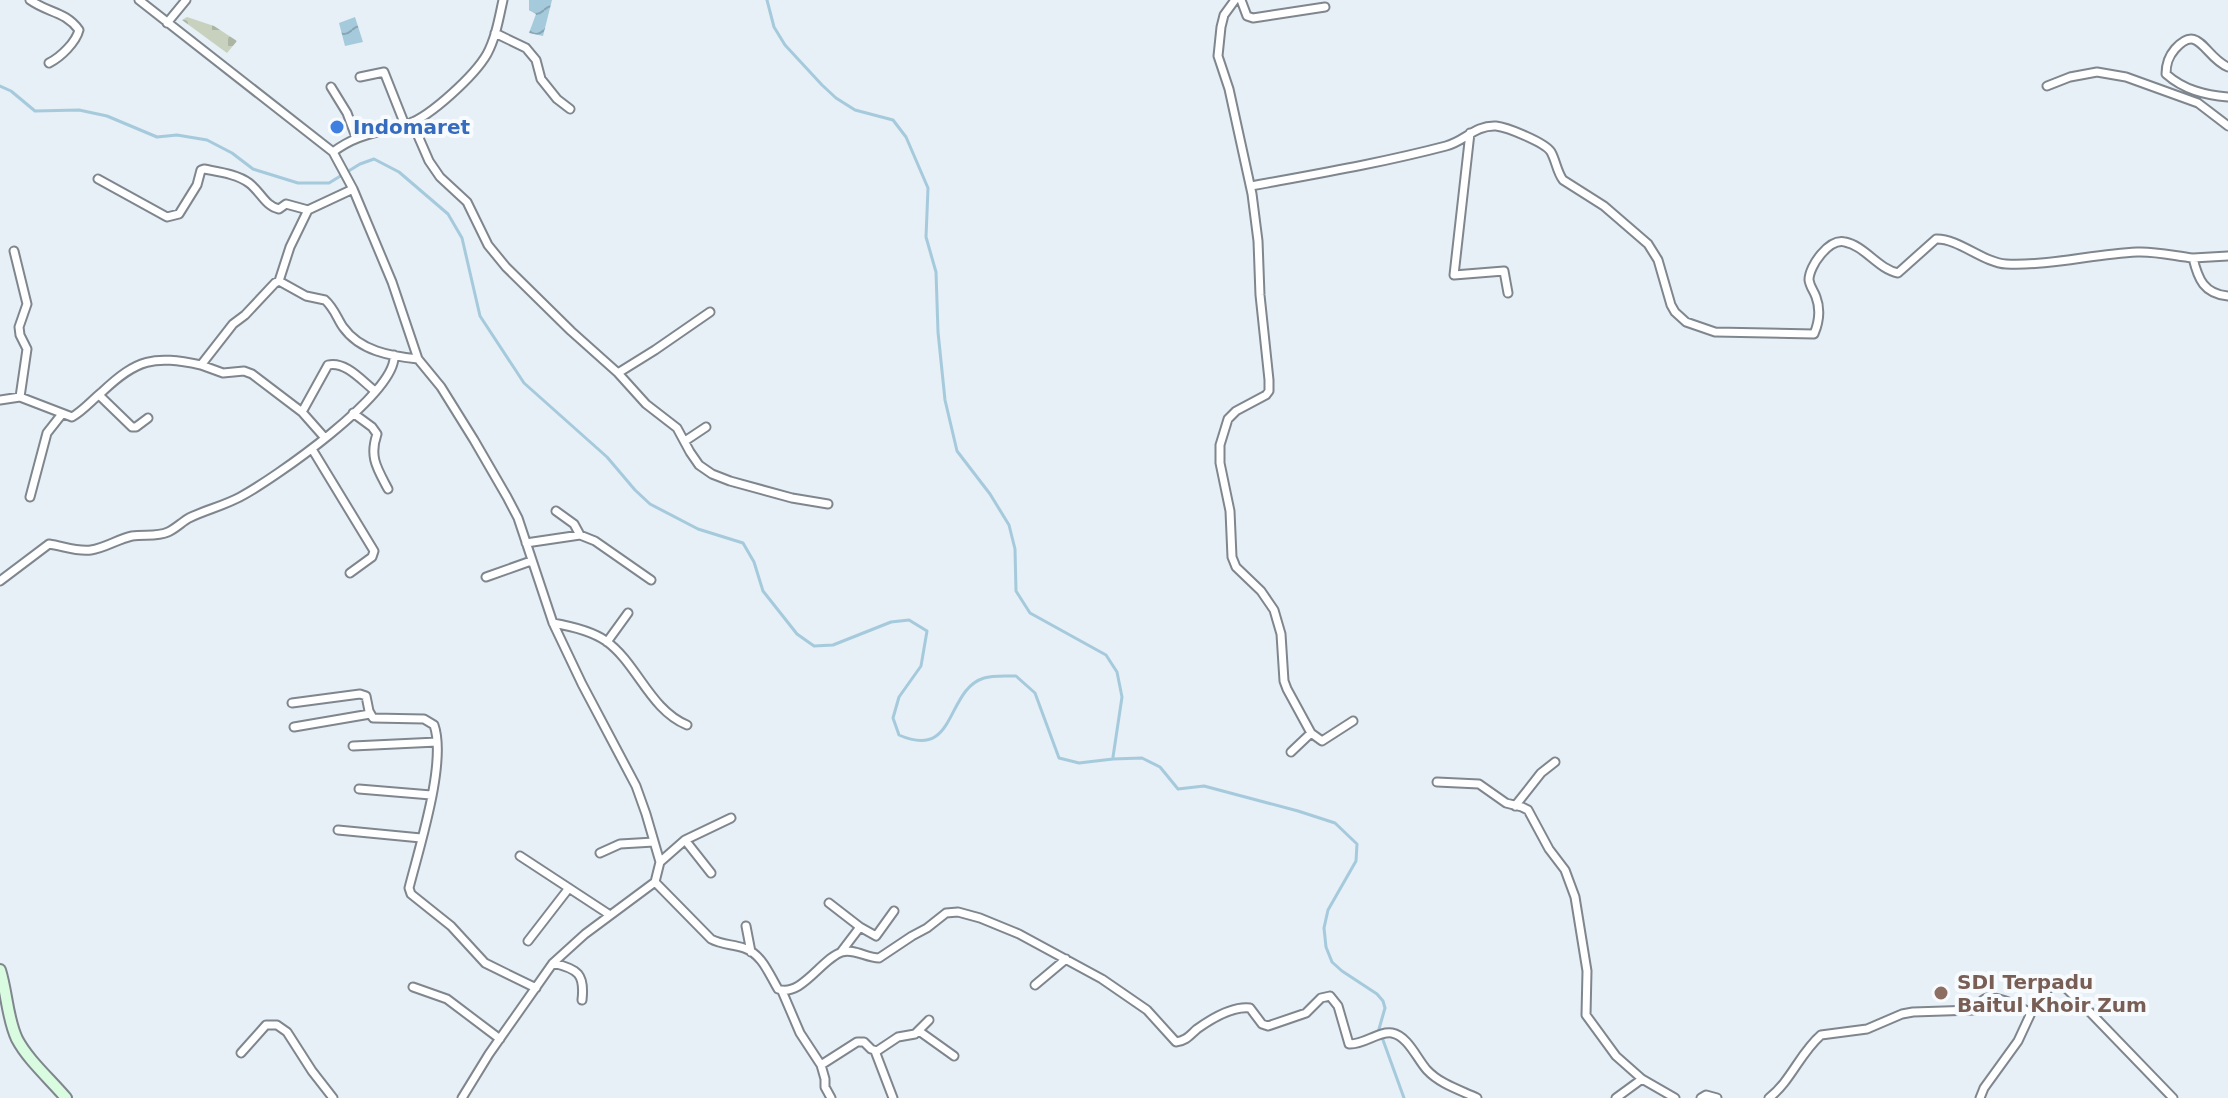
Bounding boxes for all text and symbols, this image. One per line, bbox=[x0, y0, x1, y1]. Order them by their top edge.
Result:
place label: Indomaret bbox=[353, 115, 471, 139]
marker: Indomaret bbox=[328, 118, 346, 136]
place label: SDI Terpadu Baitul Khoir Zum bbox=[1957, 970, 2147, 1017]
marker: SDI Terpadu Baitul Khoir Zum bbox=[1932, 984, 1950, 1002]

